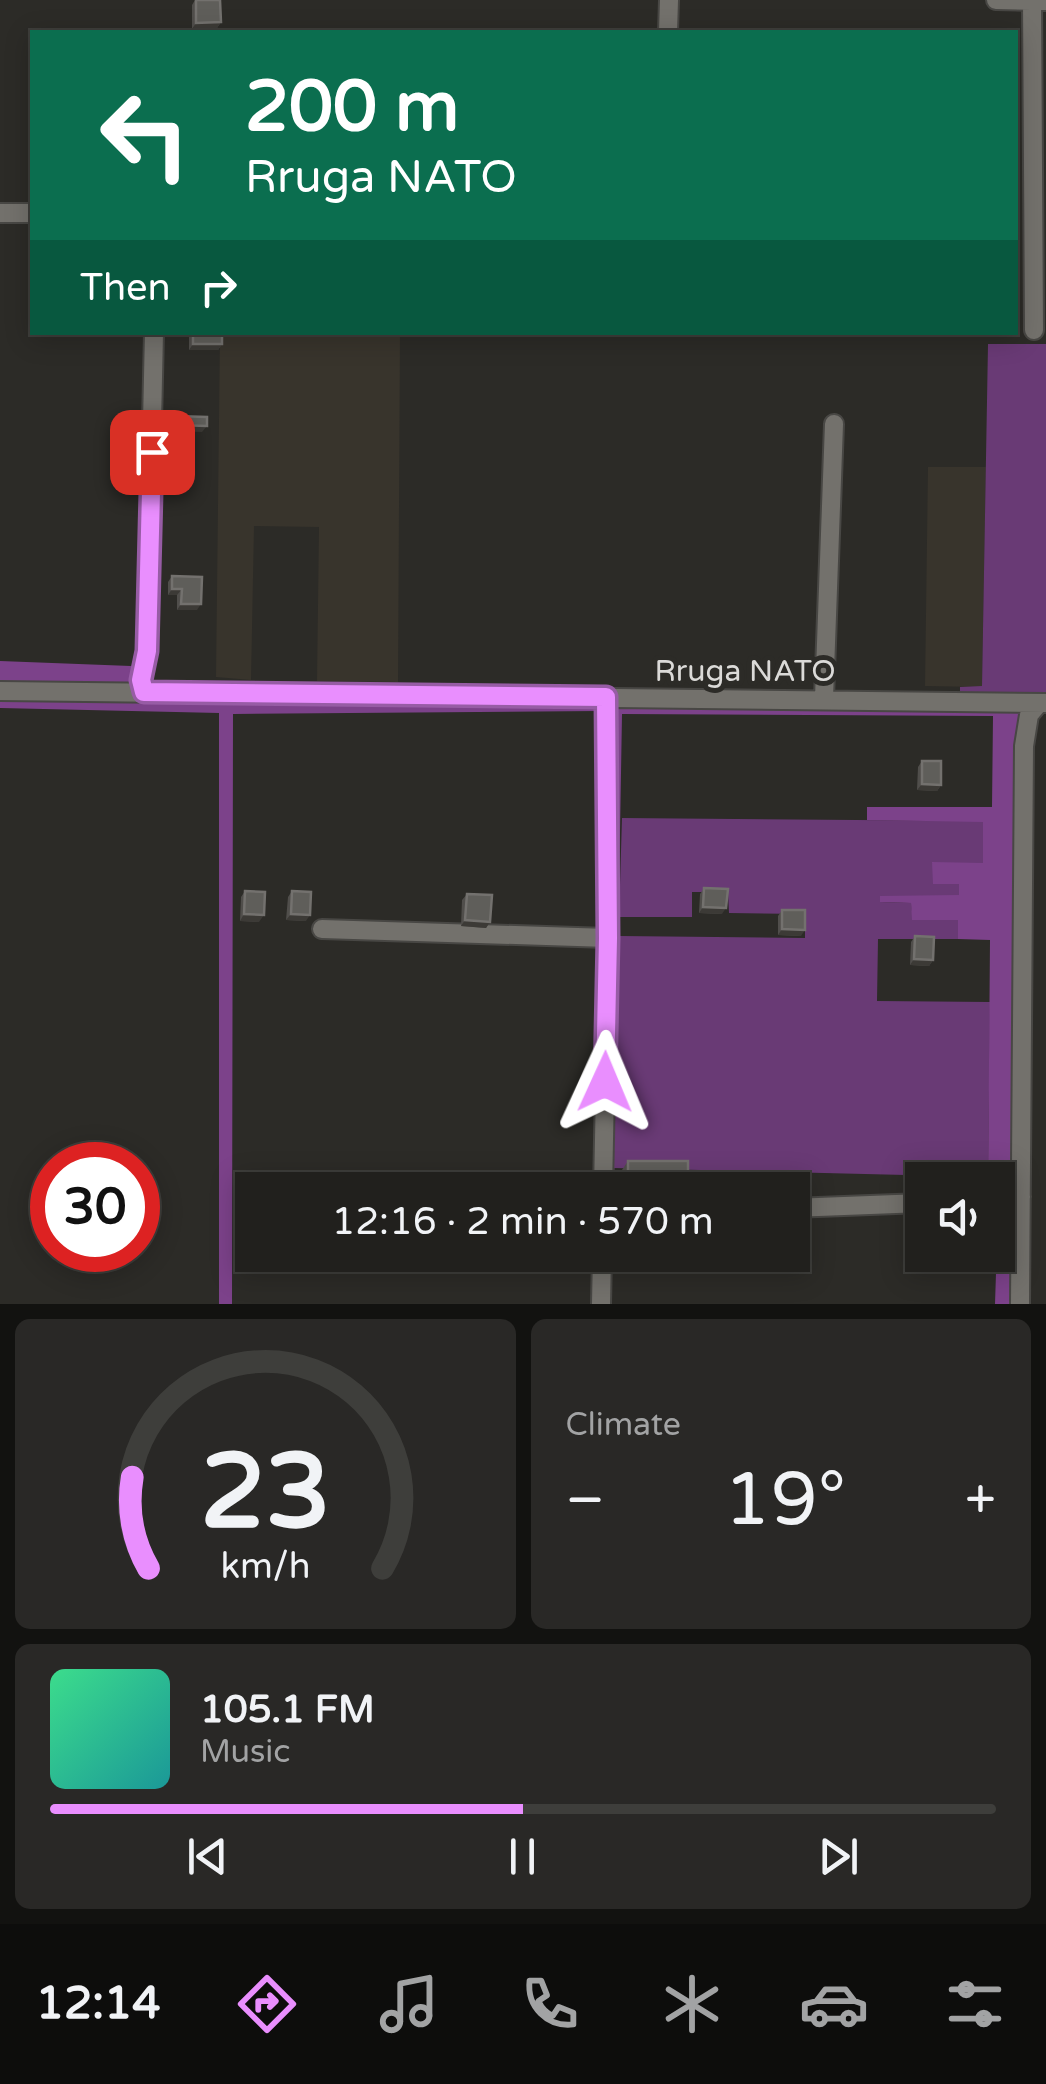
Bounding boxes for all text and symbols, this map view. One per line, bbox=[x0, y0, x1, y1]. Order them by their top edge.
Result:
text: 200 m bbox=[245, 66, 459, 150]
icon: left bbox=[80, 70, 210, 200]
text: Rruga NATO bbox=[245, 151, 517, 205]
icon: right bbox=[191, 260, 246, 315]
text: Then bbox=[80, 265, 171, 311]
pin bbox=[110, 410, 195, 495]
icon: arrive bbox=[125, 425, 180, 480]
street label: Rruga NATO bbox=[654, 653, 836, 690]
position arrow bbox=[553, 1030, 657, 1134]
speed limit sign: 30 bbox=[30, 1142, 160, 1272]
map controls bbox=[905, 1162, 1015, 1272]
button: sound bbox=[905, 1162, 1015, 1272]
text: 12:16 · 2 min · 570 m bbox=[331, 1199, 714, 1245]
text: Climate bbox=[566, 1406, 681, 1444]
text: 23 bbox=[200, 1431, 331, 1556]
text: 19° bbox=[724, 1455, 846, 1545]
text: − bbox=[566, 1468, 605, 1534]
text: + bbox=[965, 1468, 996, 1534]
text: km/h bbox=[220, 1545, 310, 1588]
text: 105.1 FM bbox=[200, 1687, 375, 1733]
text: Music bbox=[200, 1733, 290, 1771]
icon: previous bbox=[180, 1829, 235, 1884]
icon: pause bbox=[495, 1829, 550, 1884]
icon: next bbox=[811, 1829, 866, 1884]
icon: directions bbox=[232, 1969, 302, 2039]
icon: music bbox=[374, 1969, 444, 2039]
icon: phone bbox=[515, 1969, 585, 2039]
icon: climate bbox=[657, 1969, 727, 2039]
icon: car bbox=[799, 1969, 869, 2039]
icon: filters bbox=[940, 1969, 1010, 2039]
text: 12:14 bbox=[36, 1977, 161, 2031]

